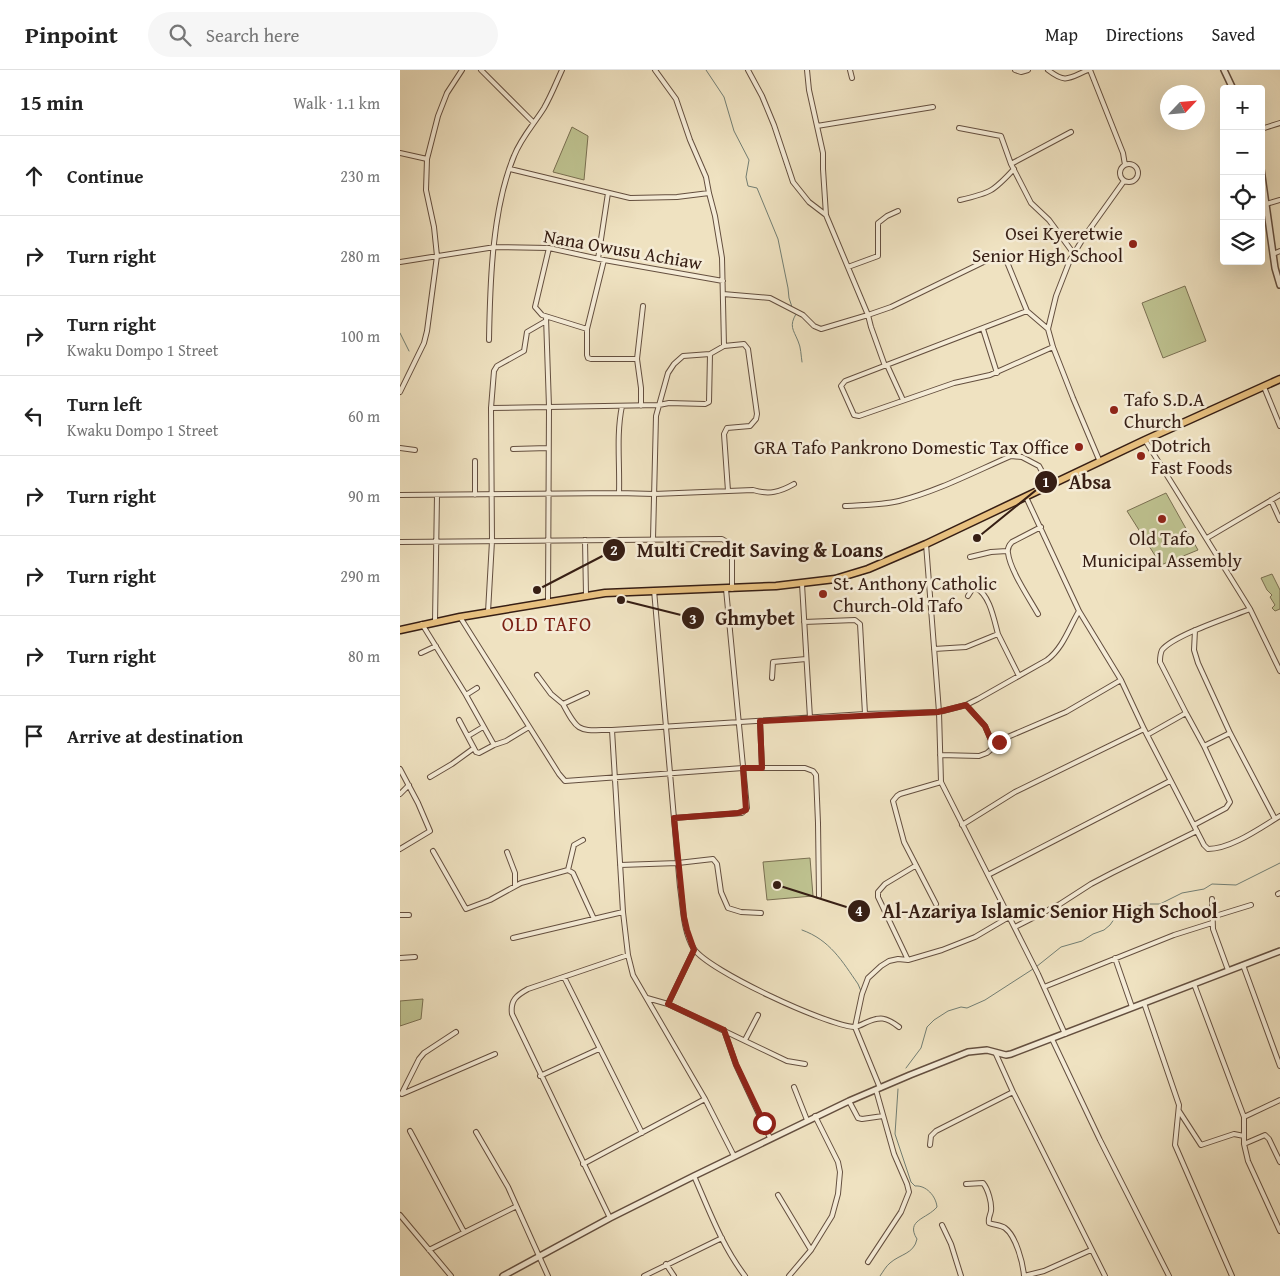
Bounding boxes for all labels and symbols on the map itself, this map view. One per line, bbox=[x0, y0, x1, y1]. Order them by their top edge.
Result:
north arrow bbox=[1160, 85, 1205, 130]
place label: Osei Kyeretwie Senior High School bbox=[972, 219, 1123, 269]
street label: Nana Owusu Achiaw bbox=[542, 221, 705, 277]
marker: Osei Kyeretwie Senior High School bbox=[1127, 238, 1139, 250]
place label: Tafo S.D.A Church bbox=[1124, 385, 1205, 435]
marker: Tafo S.D.A Church bbox=[1108, 404, 1120, 416]
place label: Dotrich Fast Foods bbox=[1151, 431, 1233, 481]
place label: GRA Tafo Pankrono Domestic Tax Office bbox=[754, 433, 1069, 461]
marker: GRA Tafo Pankrono Domestic Tax Office bbox=[1073, 441, 1085, 453]
marker: Dotrich Fast Foods bbox=[1135, 450, 1147, 462]
callout: Absa bbox=[1034, 464, 1121, 499]
text: Absa bbox=[1069, 467, 1112, 496]
text: 1 bbox=[1042, 471, 1050, 492]
marker: Old Tafo Municipal Assembly bbox=[1156, 513, 1168, 525]
place label: Old Tafo Municipal Assembly bbox=[1082, 524, 1243, 574]
callout: Multi Credit Saving & Loans bbox=[601, 532, 893, 567]
text: Multi Credit Saving & Loans bbox=[637, 535, 883, 564]
text: 2 bbox=[610, 539, 618, 560]
place label: St. Anthony Catholic Church-Old Tafo bbox=[833, 569, 997, 619]
marker: St. Anthony Catholic Church-Old Tafo bbox=[817, 588, 829, 600]
callout: Ghmybet bbox=[680, 601, 805, 636]
text: Ghmybet bbox=[715, 603, 795, 632]
text: 3 bbox=[689, 608, 697, 629]
district label: OLD TAFO bbox=[502, 609, 592, 638]
route end bbox=[988, 731, 1011, 754]
callout: Al-Azariya Islamic Senior High School bbox=[847, 893, 1228, 928]
text: Al-Azariya Islamic Senior High School bbox=[882, 896, 1218, 925]
text: 4 bbox=[855, 900, 863, 921]
route start bbox=[753, 1112, 776, 1135]

